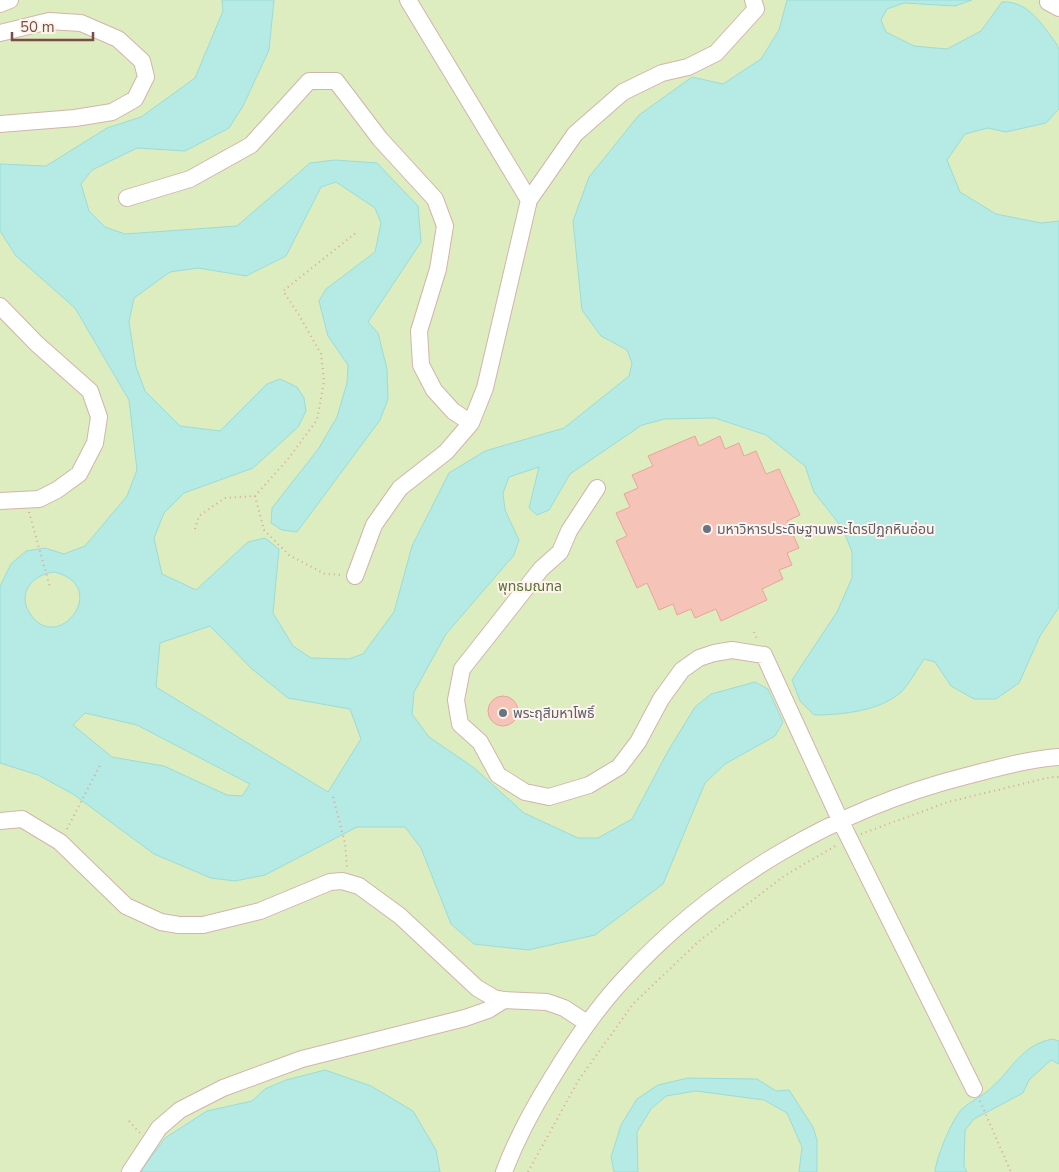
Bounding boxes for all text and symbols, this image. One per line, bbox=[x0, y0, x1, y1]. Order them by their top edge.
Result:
scale bar bbox=[12, 10, 94, 42]
text: 50 m bbox=[20, 17, 55, 37]
place label: มหาวิหารประดิษฐานพระไตรปิฏกหินอ่อน bbox=[717, 520, 935, 539]
marker: มหาวิหารประดิษฐานพระไตรปิฏกหินอ่อน bbox=[701, 523, 713, 535]
park label: พุทธมณฑล bbox=[498, 577, 562, 596]
place label: พระฤสีมหาโพธิ์ bbox=[513, 704, 595, 723]
marker: พระฤสีมหาโพธิ์ bbox=[497, 707, 509, 719]

